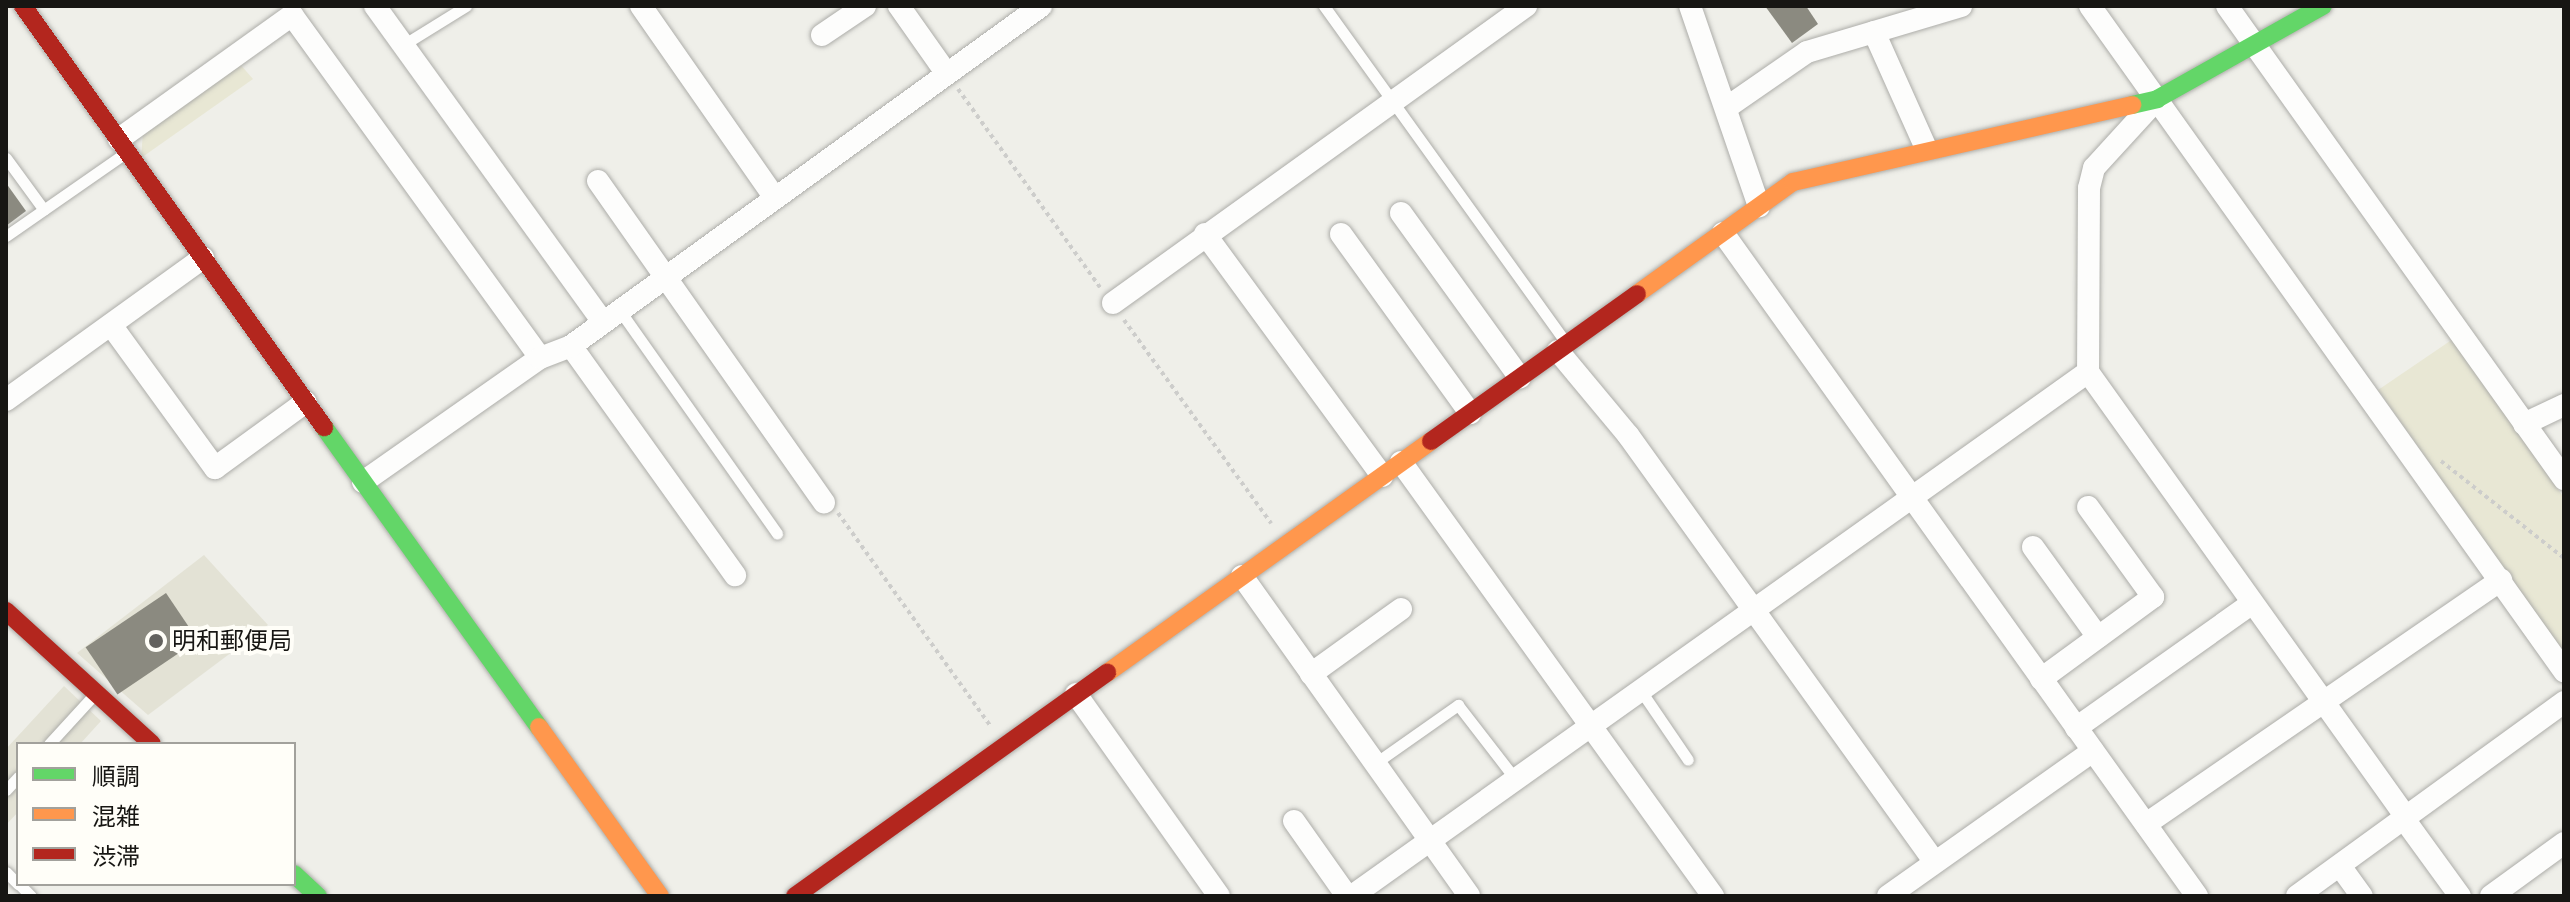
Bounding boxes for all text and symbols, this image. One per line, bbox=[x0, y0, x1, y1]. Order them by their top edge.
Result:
place label: 明和郵便局 bbox=[172, 627, 292, 655]
marker: 明和郵便局 bbox=[147, 632, 165, 650]
legend bbox=[16, 742, 296, 886]
text: 順調 bbox=[92, 762, 140, 791]
text: 混雑 bbox=[92, 802, 140, 831]
text: 渋滞 bbox=[92, 842, 140, 871]

